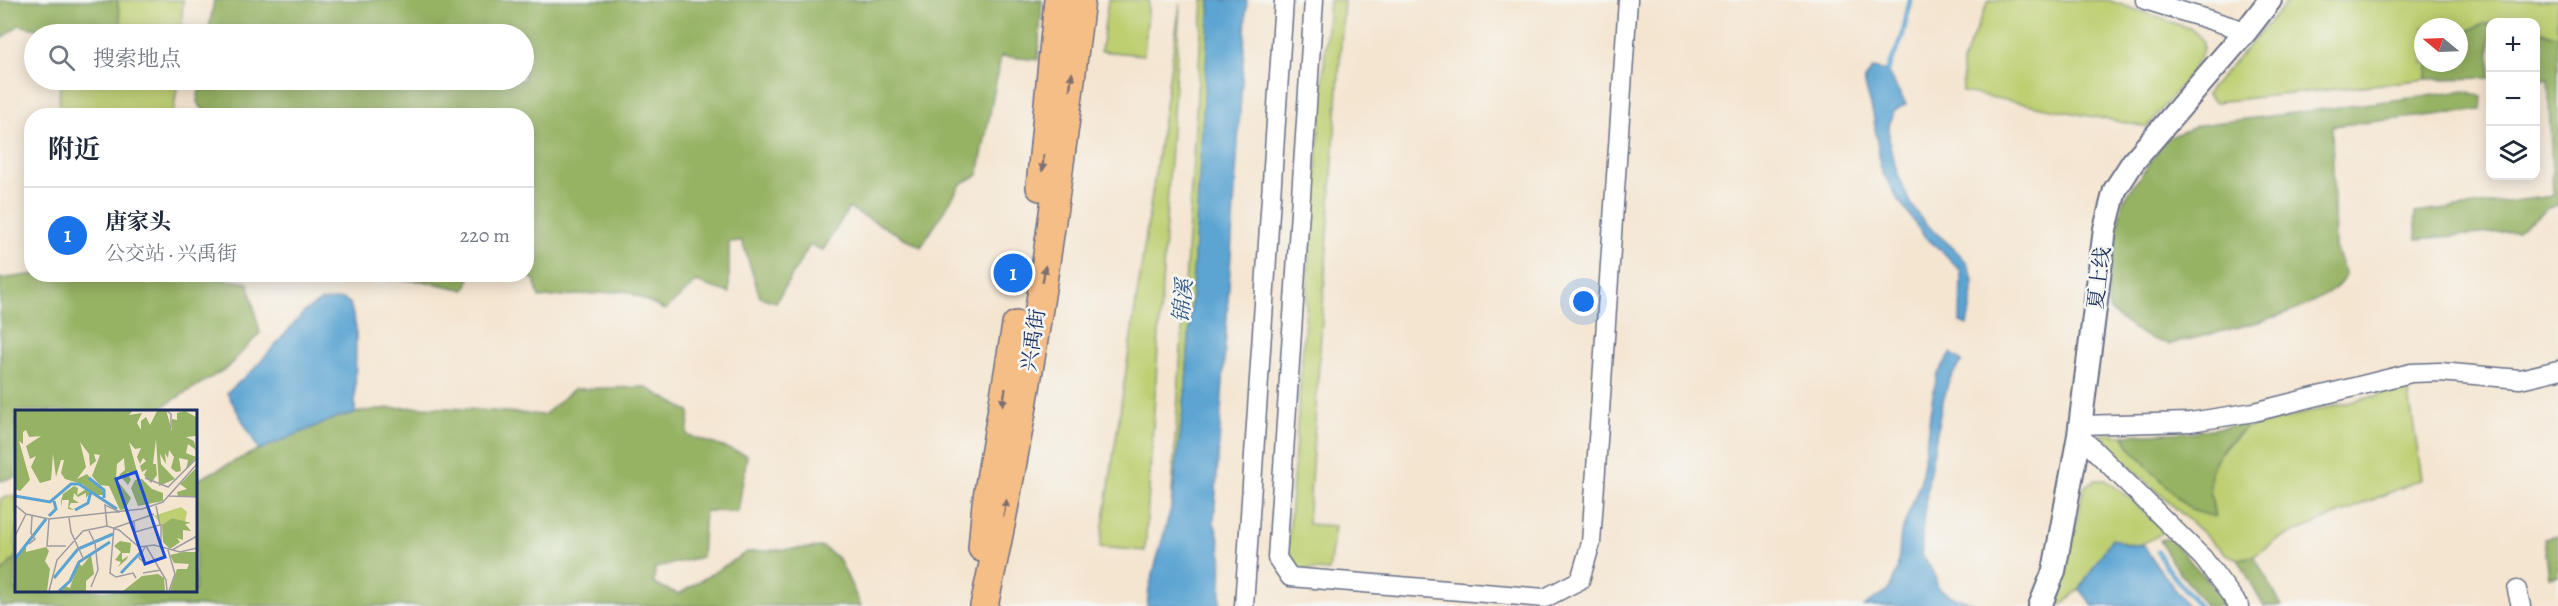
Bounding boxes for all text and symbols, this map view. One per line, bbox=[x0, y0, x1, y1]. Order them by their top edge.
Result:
north arrow bbox=[2414, 18, 2468, 72]
map controls bbox=[2486, 18, 2540, 180]
button: + bbox=[2486, 18, 2540, 72]
search box bbox=[24, 24, 534, 90]
icon: search bbox=[45, 41, 78, 74]
text: 搜索地点 bbox=[93, 44, 181, 74]
one-way arrow bbox=[1066, 71, 1076, 90]
button: − bbox=[2486, 72, 2540, 126]
button: layers bbox=[2486, 126, 2540, 180]
text: 附近 bbox=[48, 132, 100, 167]
one-way arrow bbox=[1038, 153, 1048, 172]
text: 唐家头 bbox=[105, 207, 171, 237]
text: 1 bbox=[64, 222, 71, 249]
text: 220 m bbox=[460, 222, 510, 249]
text: 公交站 · 兴禹街 bbox=[105, 240, 237, 267]
street label: 夏上线 bbox=[2081, 245, 2117, 311]
pin: 1 bbox=[994, 250, 1032, 296]
one-way arrow bbox=[1039, 264, 1048, 283]
water label: 锦溪 bbox=[1166, 276, 1200, 324]
your location bbox=[1569, 287, 1598, 316]
street label: 兴禹街 bbox=[1014, 307, 1052, 373]
one-way arrow bbox=[1000, 387, 1009, 406]
inset map bbox=[15, 410, 196, 591]
one-way arrow bbox=[1001, 498, 1010, 517]

